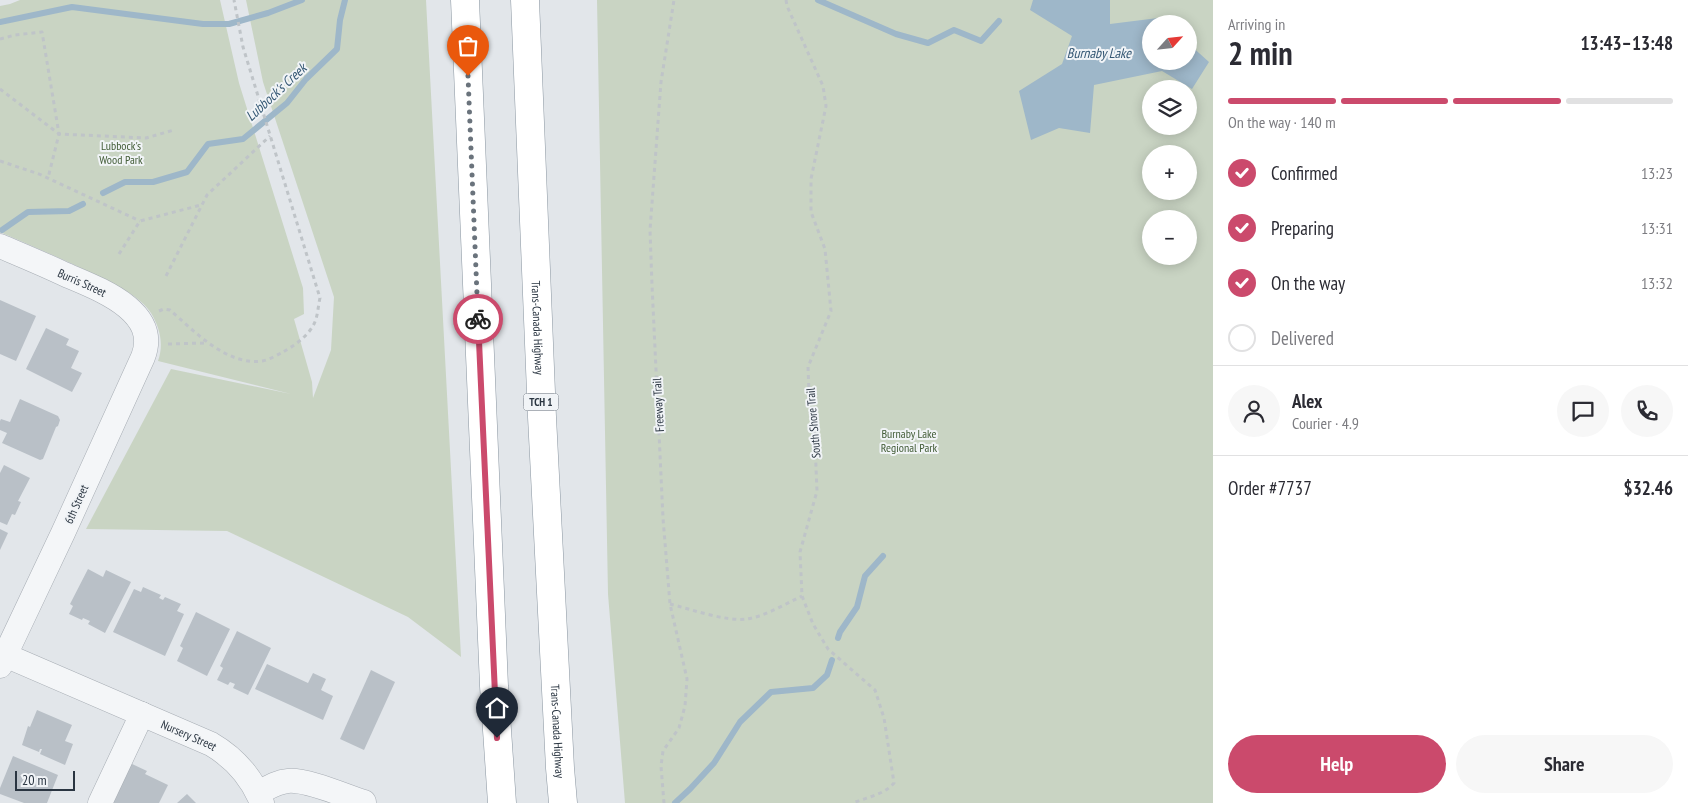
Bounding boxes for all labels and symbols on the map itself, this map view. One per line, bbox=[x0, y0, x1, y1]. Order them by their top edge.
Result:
north arrow bbox=[1142, 15, 1198, 70]
pin bbox=[447, 25, 489, 76]
water label: Burnaby Lake bbox=[1067, 44, 1132, 62]
water label: Lubbock's Creek bbox=[242, 58, 311, 125]
park label: Lubbock's Wood Park bbox=[99, 138, 143, 167]
street label: Burris Street bbox=[56, 265, 110, 300]
street label: Trans-Canada Highway bbox=[529, 280, 548, 376]
courier bbox=[453, 294, 503, 344]
street label: Freeway Trail bbox=[649, 377, 667, 432]
street label: South Shore Trail bbox=[802, 387, 824, 459]
road number: TCH 1 bbox=[524, 394, 558, 411]
park label: Burnaby Lake Regional Park bbox=[881, 426, 938, 455]
street label: 6th Street bbox=[61, 481, 92, 526]
street label: Trans-Canada Highway bbox=[548, 684, 568, 779]
pin bbox=[476, 687, 518, 738]
street label: Nursery Street bbox=[159, 716, 220, 754]
scale bar bbox=[15, 768, 75, 791]

